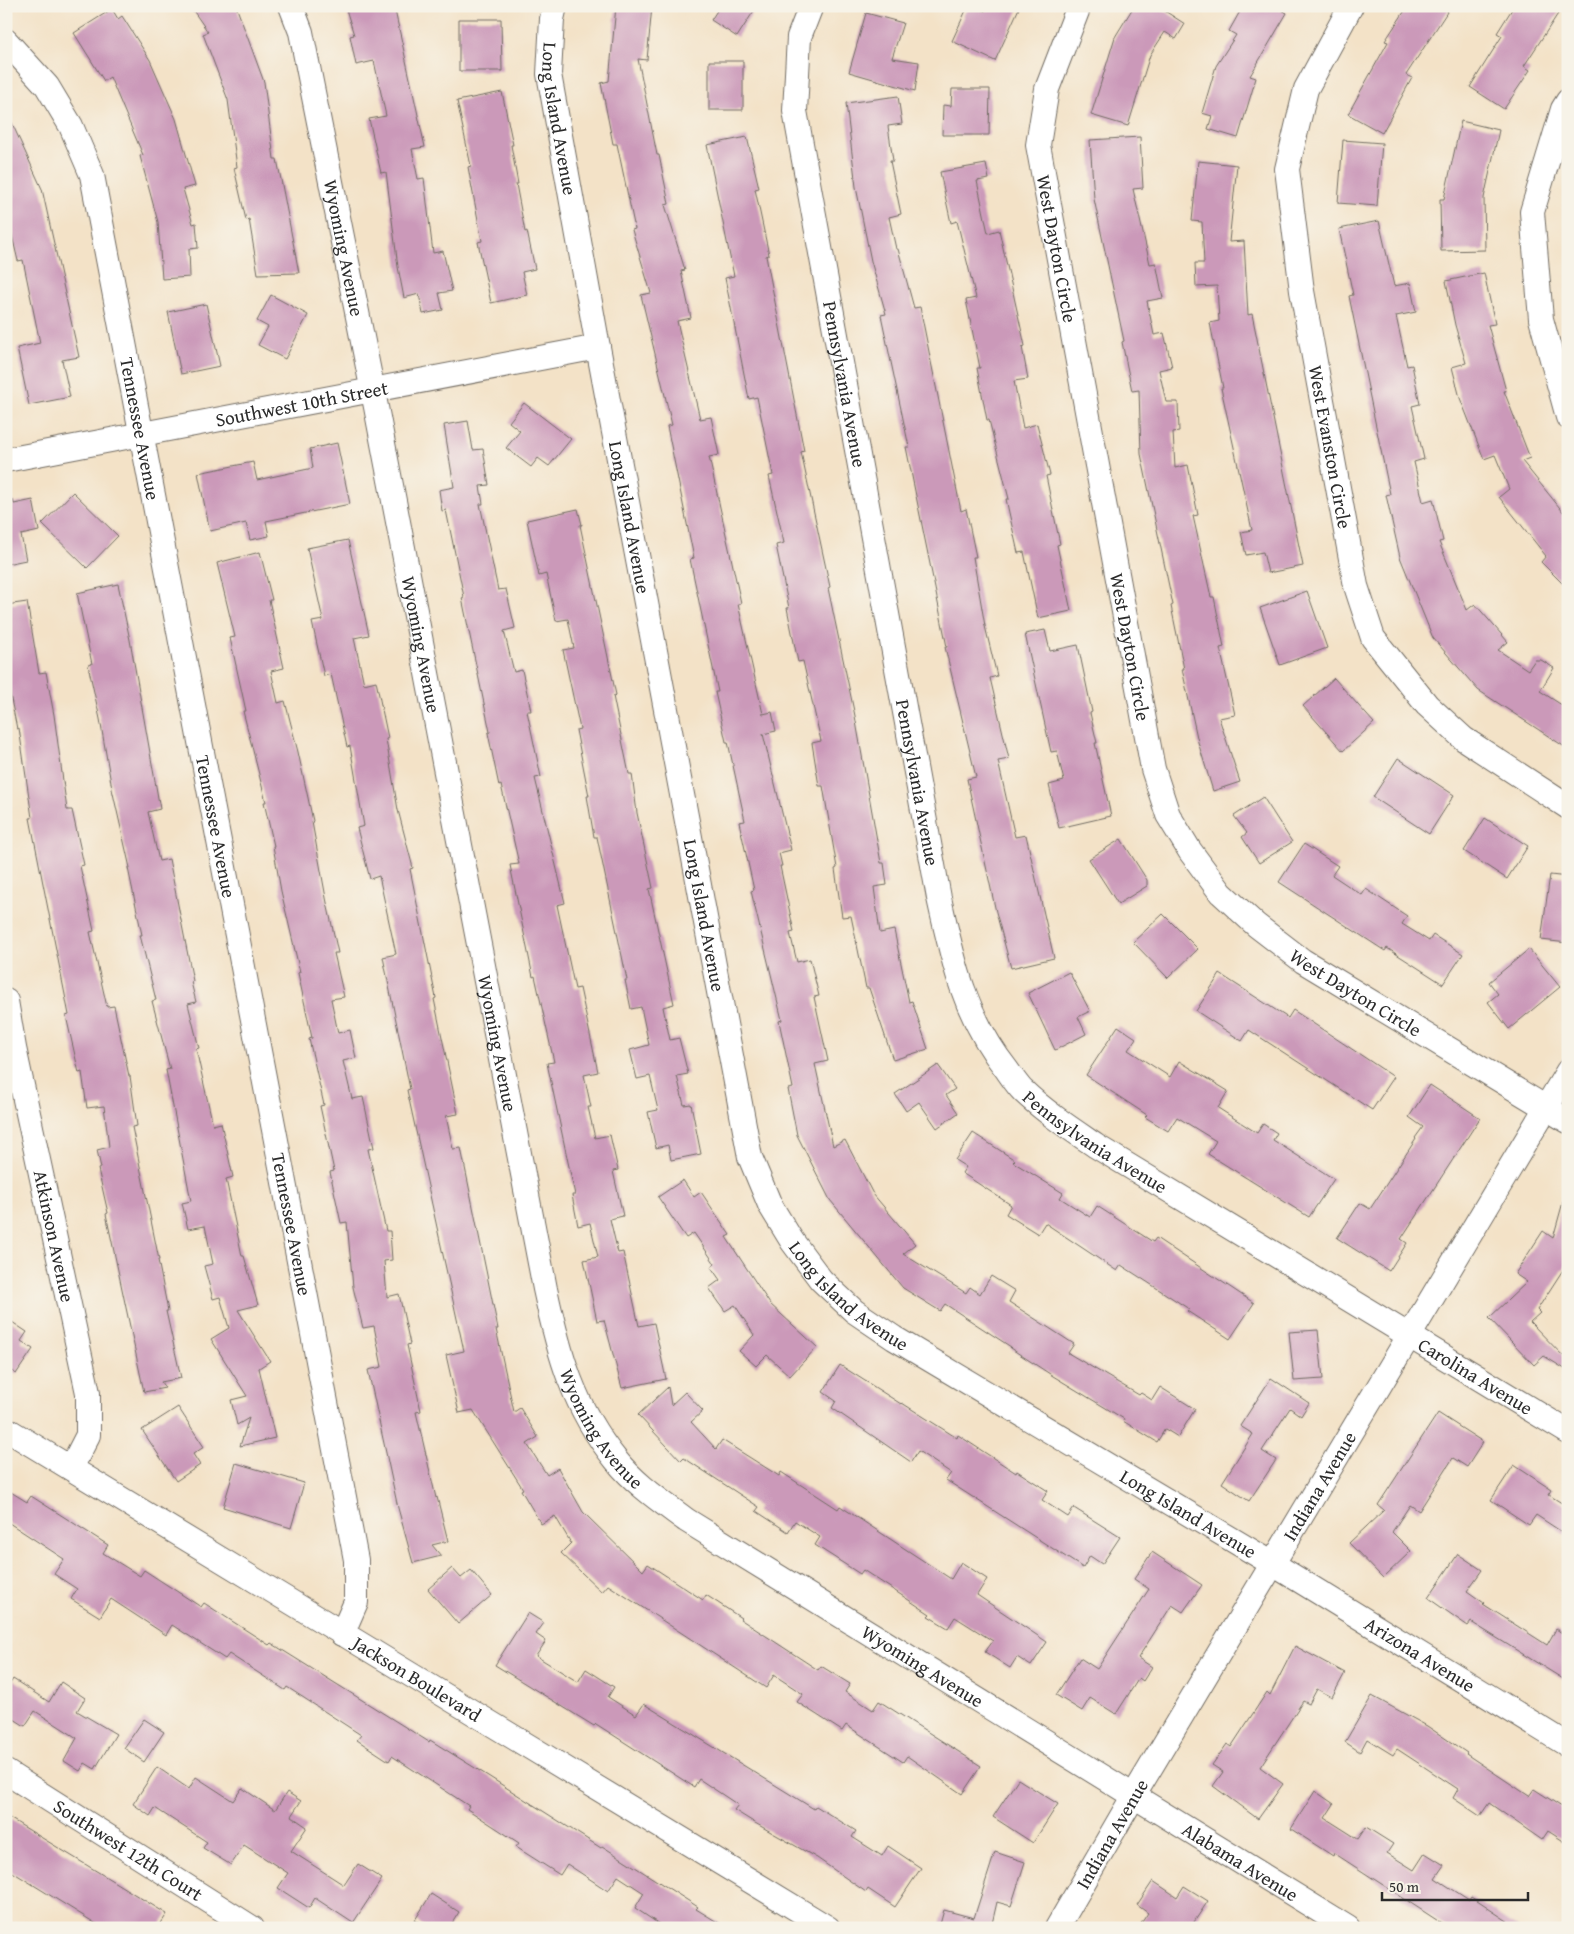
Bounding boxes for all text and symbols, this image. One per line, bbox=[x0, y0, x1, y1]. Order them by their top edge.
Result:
street label: Long Island Avenue bbox=[535, 42, 584, 197]
street label: West Dayton Circle bbox=[1030, 172, 1084, 325]
street label: Wyoming Avenue bbox=[317, 177, 372, 319]
street label: Pennsylvania Avenue bbox=[816, 299, 874, 470]
street label: Tennessee Avenue bbox=[113, 355, 168, 502]
street label: West Evanston Circle bbox=[1302, 363, 1359, 531]
street label: Southwest 10th Street bbox=[213, 373, 391, 434]
street label: Long Island Avenue bbox=[602, 439, 658, 596]
street label: West Dayton Circle bbox=[1103, 571, 1158, 723]
street label: Wyoming Avenue bbox=[395, 574, 448, 715]
street label: Pennsylvania Avenue bbox=[889, 697, 947, 868]
street label: Tennessee Avenue bbox=[189, 753, 243, 900]
street label: Long Island Avenue bbox=[677, 837, 733, 994]
street label: West Dayton Circle bbox=[1284, 942, 1427, 1043]
street label: Wyoming Avenue bbox=[471, 972, 525, 1114]
street label: Pennsylvania Avenue bbox=[1017, 1083, 1173, 1200]
street label: Tennessee Avenue bbox=[265, 1151, 319, 1298]
street label: Atkinson Avenue bbox=[27, 1167, 82, 1305]
street label: Long Island Avenue bbox=[782, 1235, 914, 1358]
street label: Carolina Avenue bbox=[1413, 1330, 1538, 1422]
street label: Wyoming Avenue bbox=[553, 1365, 650, 1495]
street label: Indiana Avenue bbox=[1276, 1426, 1363, 1546]
street label: Long Island Avenue bbox=[1115, 1462, 1262, 1565]
street label: Arizona Avenue bbox=[1359, 1610, 1481, 1699]
street label: Wyoming Avenue bbox=[856, 1618, 989, 1714]
street label: Jackson Boulevard bbox=[346, 1628, 487, 1729]
street label: Indiana Avenue bbox=[1069, 1773, 1155, 1894]
street label: Southwest 12th Court bbox=[48, 1792, 209, 1908]
street label: Alabama Avenue bbox=[1177, 1815, 1304, 1908]
scale bar bbox=[1382, 1869, 1528, 1901]
text: 50 m bbox=[1389, 1876, 1420, 1897]

